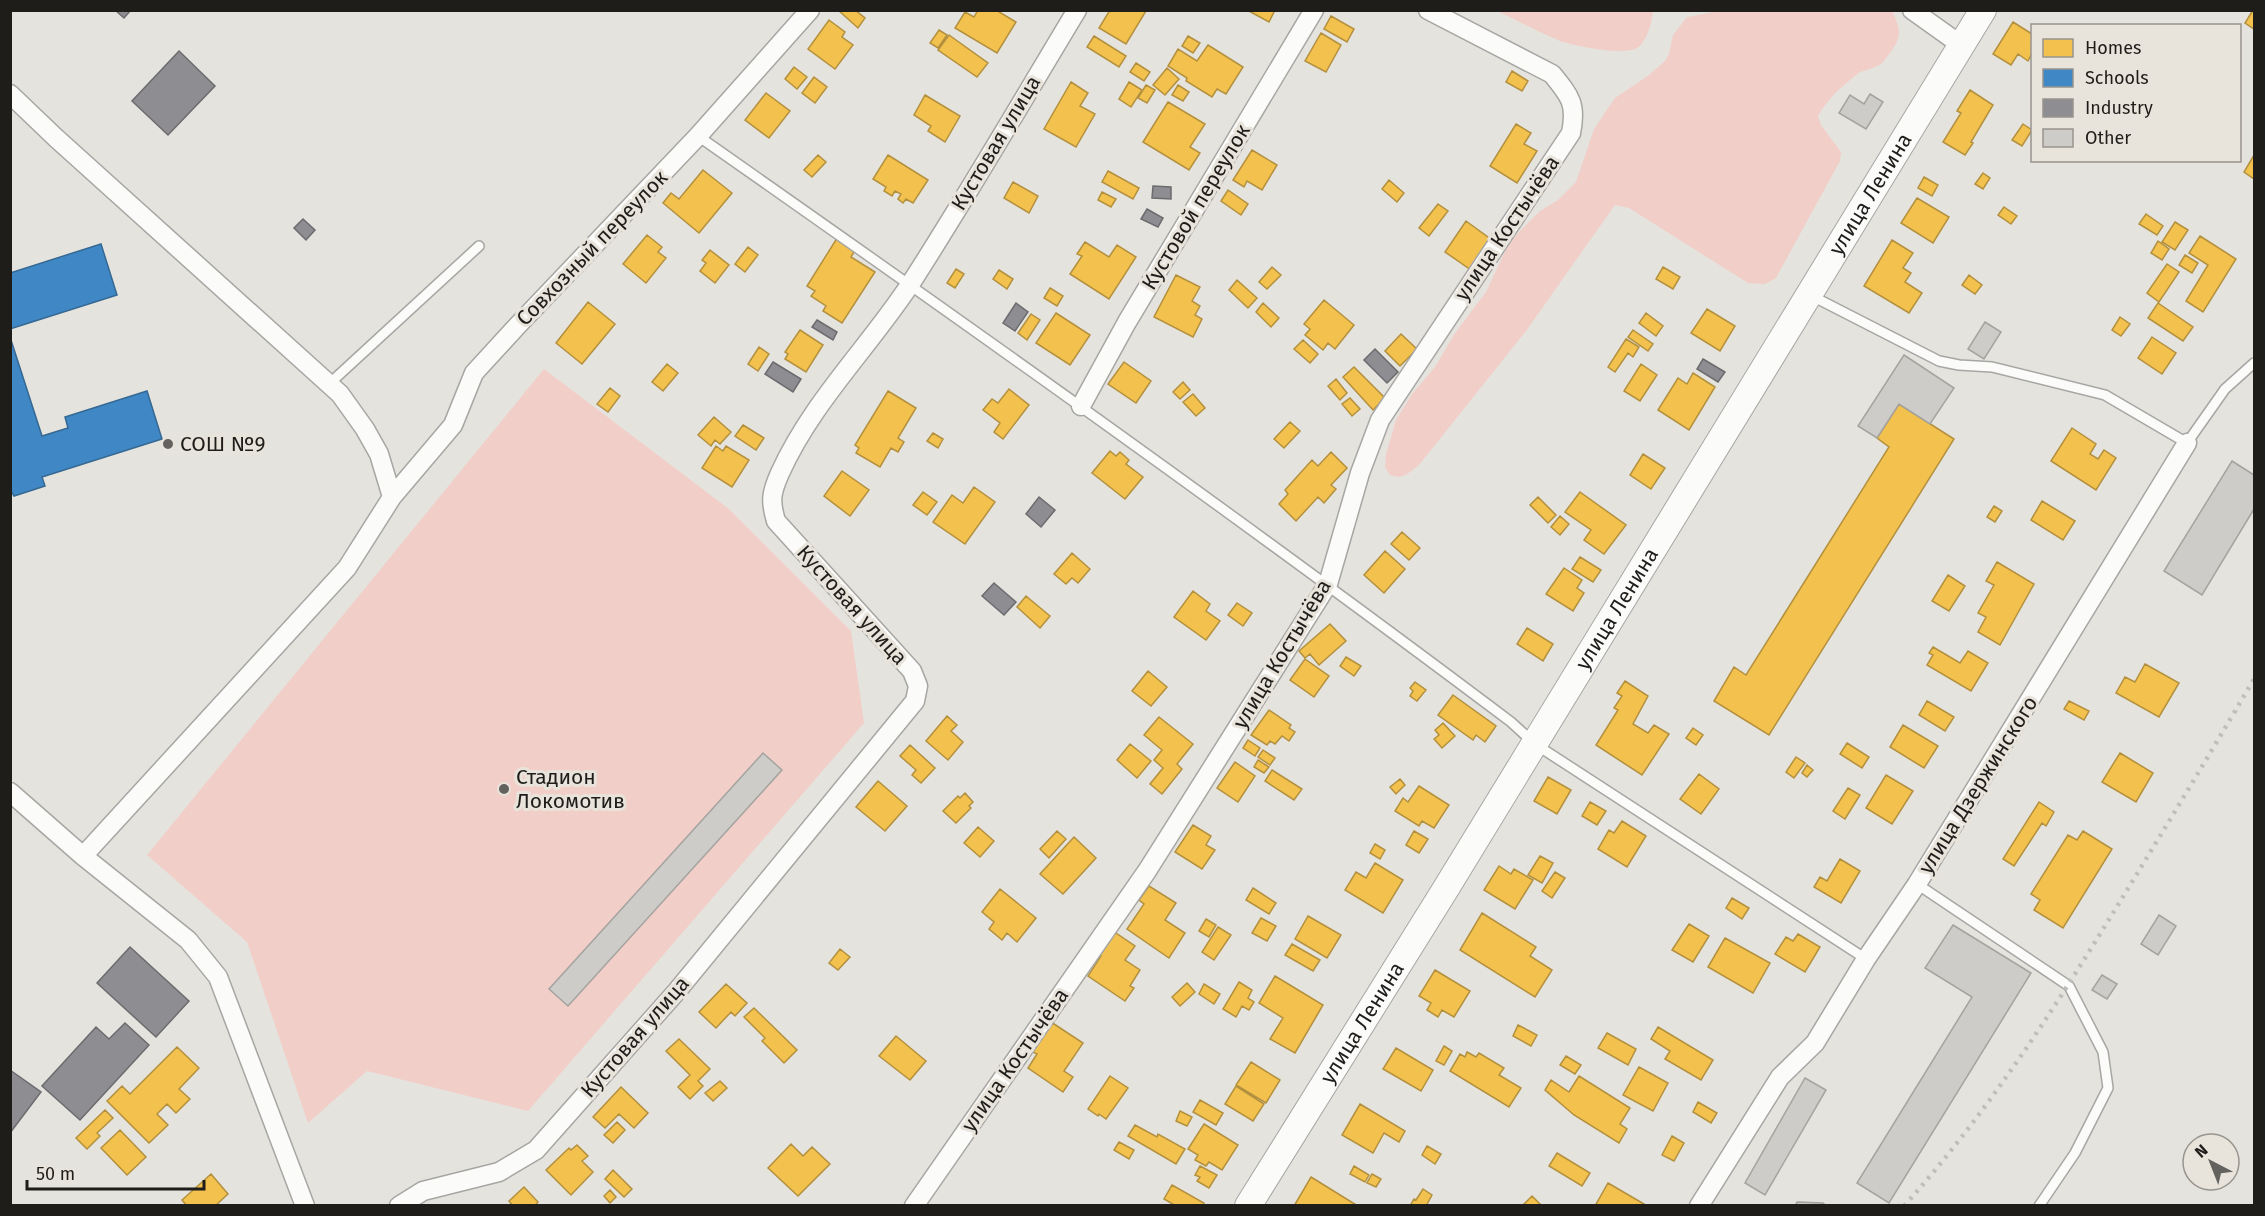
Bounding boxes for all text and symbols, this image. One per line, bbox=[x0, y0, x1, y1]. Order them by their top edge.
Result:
legend bbox=[2031, 24, 2241, 162]
text: Homes bbox=[2085, 37, 2141, 59]
text: Schools bbox=[2085, 67, 2149, 89]
street label: Кустовая улица bbox=[946, 71, 1046, 215]
text: Industry bbox=[2085, 97, 2153, 119]
street label: Кустовой переулок bbox=[1136, 119, 1256, 295]
text: Other bbox=[2085, 127, 2131, 149]
street label: улица Ленина bbox=[1823, 128, 1918, 260]
street label: улица Костычёва bbox=[1449, 150, 1565, 306]
street label: Совхозный переулок bbox=[511, 165, 673, 331]
place label: СОШ №9 bbox=[180, 431, 265, 457]
marker: СОШ №9 bbox=[161, 437, 175, 451]
street label: Кустовая улица bbox=[791, 540, 913, 670]
street label: улица Ленина bbox=[1570, 543, 1664, 675]
street label: улица Костычёва bbox=[1227, 575, 1337, 733]
street label: улица Дзержинского bbox=[1913, 691, 2043, 879]
place label: Стадион Локомотив bbox=[516, 764, 625, 814]
marker: Стадион Локомотив bbox=[497, 782, 511, 796]
street label: улица Ленина bbox=[1315, 957, 1410, 1088]
street label: Кустовая улица bbox=[575, 971, 695, 1103]
street label: улица Костычёва bbox=[956, 983, 1074, 1137]
north arrow bbox=[2181, 1132, 2241, 1192]
text: N bbox=[2191, 1141, 2212, 1162]
scale bar bbox=[27, 1153, 204, 1191]
text: 50 m bbox=[36, 1163, 75, 1185]

